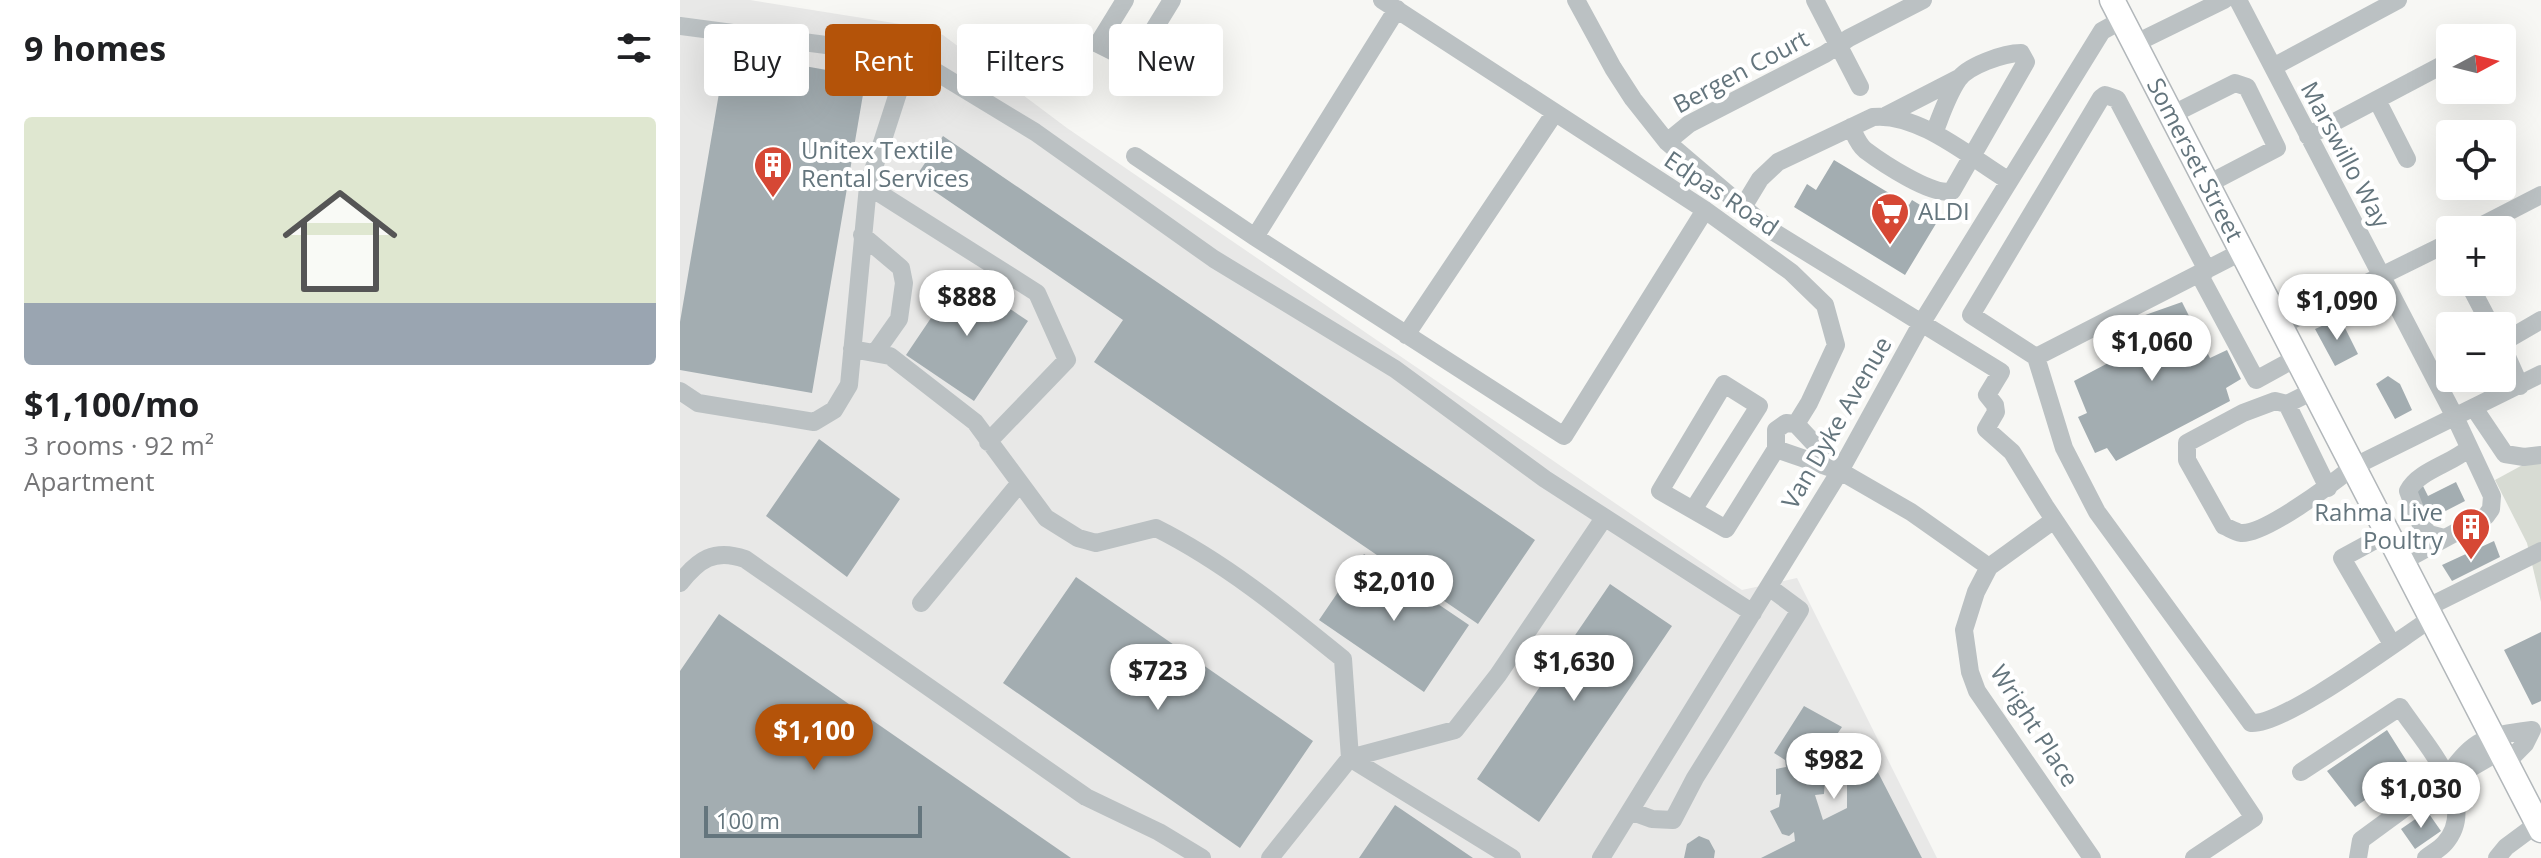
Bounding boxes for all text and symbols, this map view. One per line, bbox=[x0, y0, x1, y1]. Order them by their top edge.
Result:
street label: Bergen Court bbox=[1667, 21, 1814, 120]
chip: Buy bbox=[704, 24, 809, 96]
chip: Rent bbox=[825, 24, 941, 96]
chip: Filters bbox=[957, 24, 1093, 96]
chip: New bbox=[1109, 24, 1223, 96]
north arrow bbox=[2436, 24, 2516, 104]
map controls bbox=[2436, 24, 2516, 392]
text: 9 homes bbox=[24, 25, 166, 71]
icon: filters bbox=[612, 26, 656, 70]
street label: Somerset Street bbox=[2140, 72, 2252, 247]
street label: Marswillo Way bbox=[2294, 75, 2399, 234]
button: locate bbox=[2436, 120, 2516, 200]
place label: Unitex Textile Rental Services bbox=[801, 133, 969, 194]
street label: Edpas Road bbox=[1658, 142, 1785, 243]
building icon: Unitex Textile Rental Services bbox=[752, 144, 794, 199]
icon: home bbox=[268, 169, 412, 313]
supermarket icon: ALDI bbox=[1869, 191, 1911, 246]
place label: ALDI bbox=[1918, 194, 1970, 227]
button: + bbox=[2436, 216, 2516, 296]
pin: $888 bbox=[920, 270, 1014, 338]
pin: $1,090 bbox=[2272, 274, 2402, 342]
text: $888 bbox=[937, 278, 997, 314]
text: $1,090 bbox=[2296, 282, 2378, 318]
button: − bbox=[2436, 312, 2516, 392]
pin: $1,060 bbox=[2087, 315, 2217, 383]
text: $1,060 bbox=[2111, 323, 2193, 359]
street label: Van Dyke Avenue bbox=[1773, 330, 1898, 514]
text: $1,100/mo bbox=[24, 381, 199, 427]
text: 3 rooms · 92 m² bbox=[24, 427, 214, 463]
text: Apartment bbox=[24, 463, 155, 499]
place label: Rahma Live Poultry bbox=[2314, 495, 2444, 556]
building icon: Rahma Live Poultry bbox=[2450, 506, 2492, 561]
pin: $2,010 bbox=[1329, 555, 1459, 623]
text: $2,010 bbox=[1353, 563, 1435, 599]
pin: $1,630 bbox=[1509, 635, 1639, 703]
text: $1,630 bbox=[1533, 643, 1615, 679]
pin: $723 bbox=[1111, 644, 1205, 712]
text: $723 bbox=[1128, 652, 1188, 688]
street label: Wright Place bbox=[1983, 658, 2087, 793]
pin: $1,100 bbox=[749, 704, 879, 772]
text: $1,100 bbox=[773, 712, 855, 748]
pin: $982 bbox=[1787, 733, 1881, 801]
text: $982 bbox=[1804, 741, 1864, 777]
pin: $1,030 bbox=[2356, 762, 2486, 830]
text: $1,030 bbox=[2380, 770, 2462, 806]
scale bar bbox=[704, 802, 922, 838]
text: 100 m bbox=[716, 805, 780, 835]

